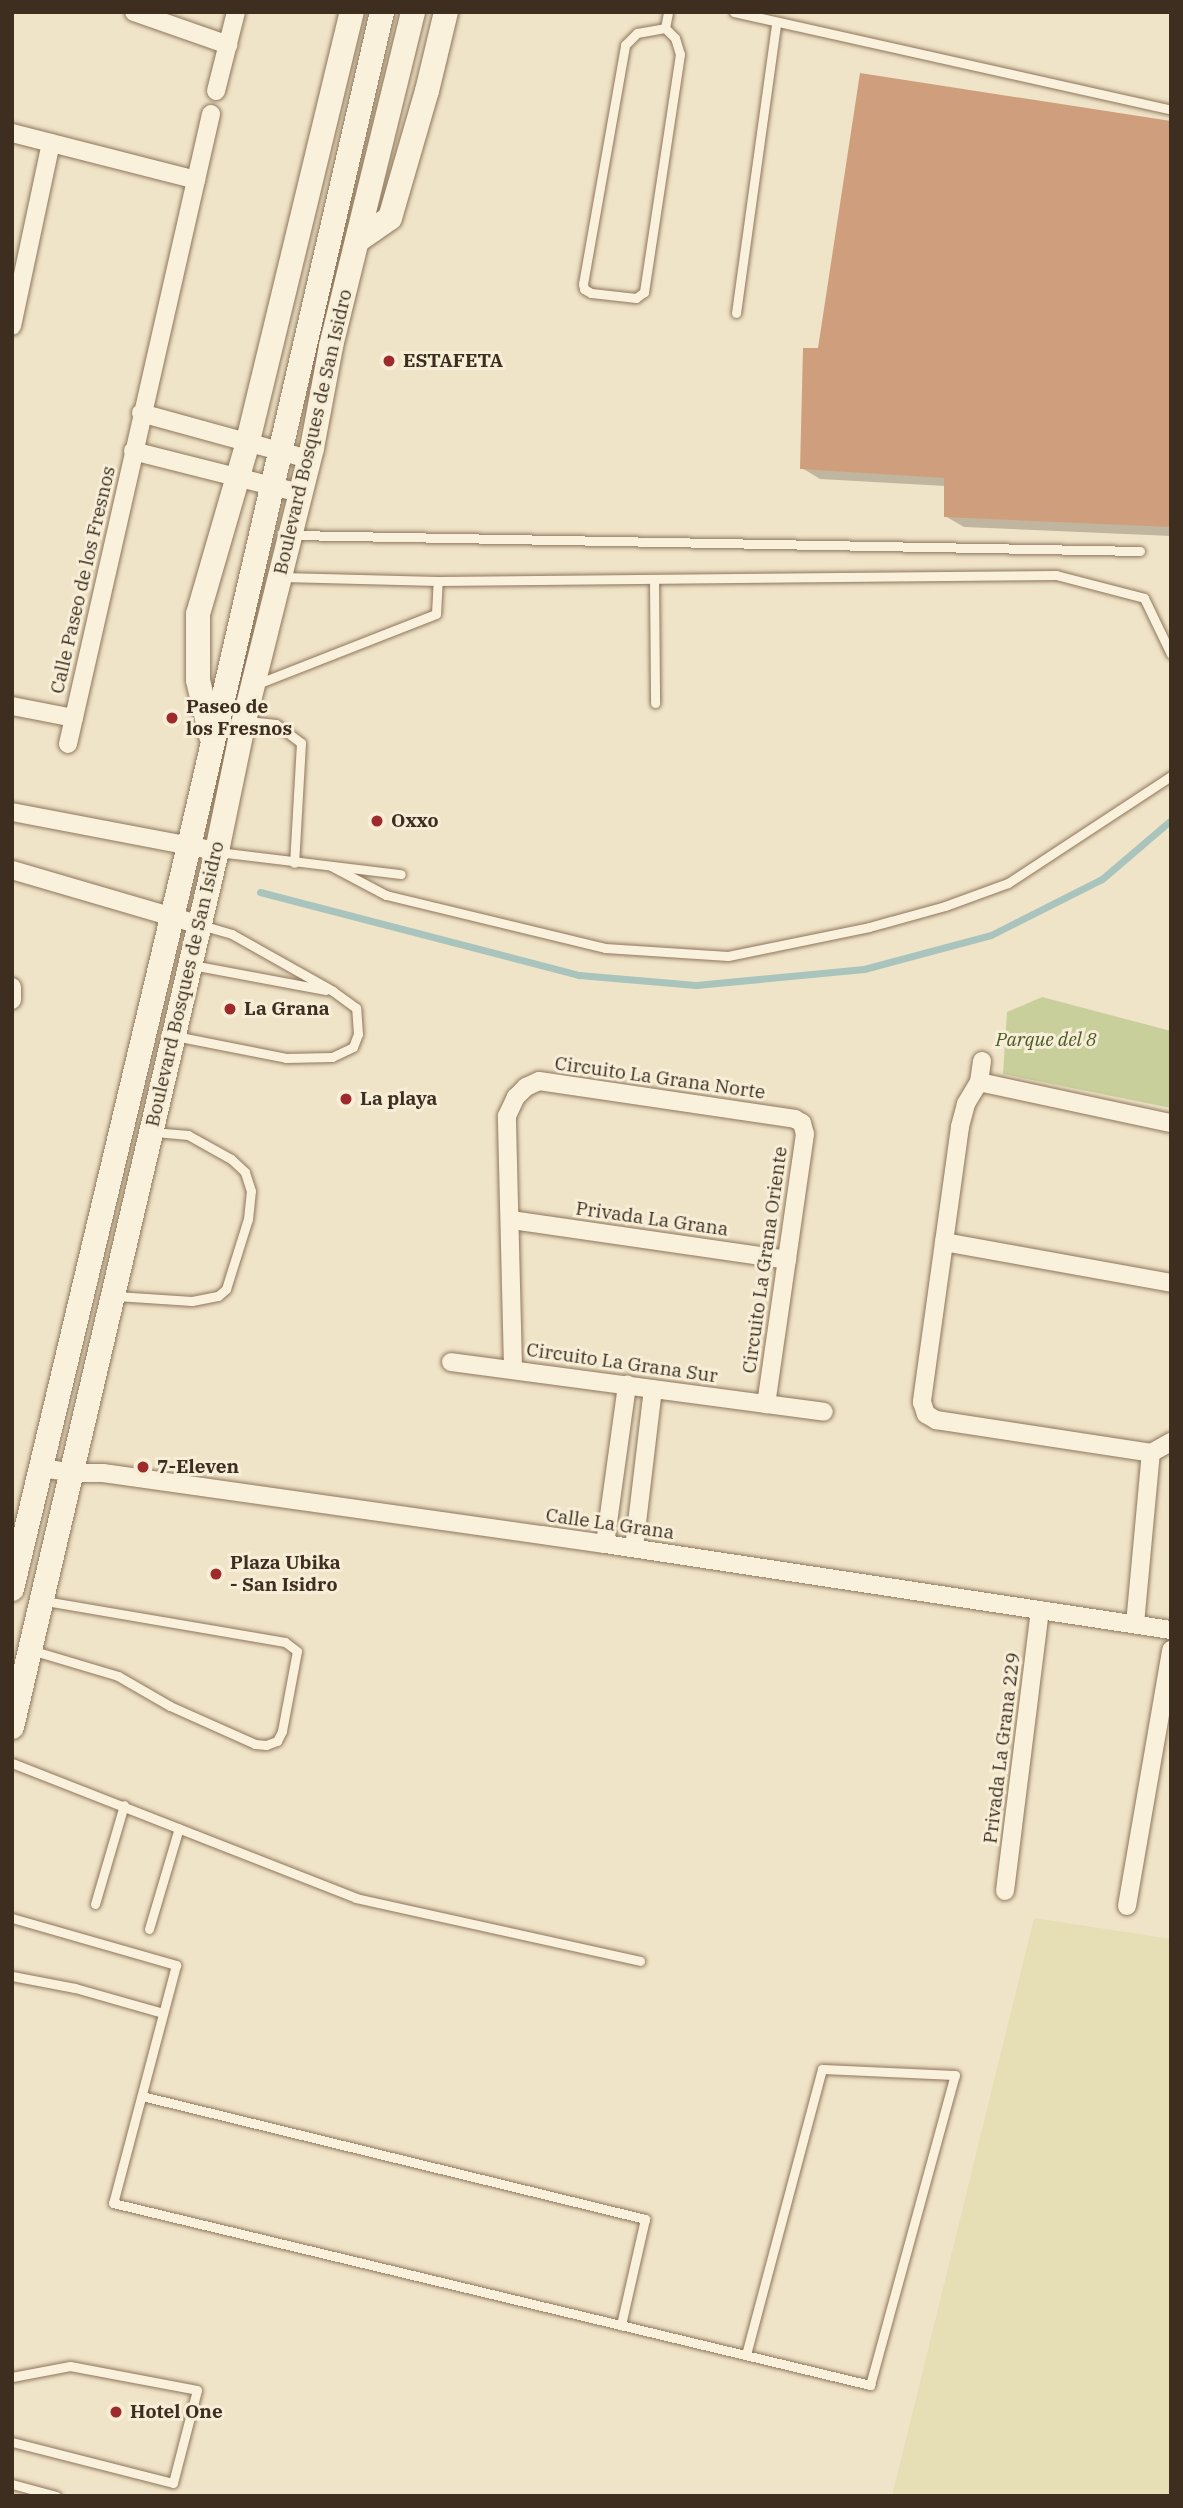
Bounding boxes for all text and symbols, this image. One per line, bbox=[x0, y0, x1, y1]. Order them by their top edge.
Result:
street label: Boulevard Bosques de San Isidro bbox=[269, 287, 357, 577]
place label: ESTAFETA bbox=[403, 350, 503, 372]
marker: ESTAFETA bbox=[381, 353, 397, 369]
street label: Calle Paseo de los Fresnos bbox=[46, 464, 120, 696]
place label: Paseo de los Fresnos bbox=[186, 696, 292, 740]
marker: Paseo de los Fresnos bbox=[164, 710, 180, 726]
place label: Oxxo bbox=[391, 810, 439, 832]
marker: Oxxo bbox=[369, 813, 385, 829]
street label: Boulevard Bosques de San Isidro bbox=[141, 839, 229, 1129]
place label: La Grana bbox=[244, 998, 330, 1020]
marker: La Grana bbox=[222, 1001, 238, 1017]
park label: Parque del 8 bbox=[996, 1029, 1096, 1051]
street label: Circuito La Grana Norte bbox=[553, 1052, 767, 1104]
place label: La playa bbox=[360, 1088, 437, 1110]
marker: La playa bbox=[338, 1091, 354, 1107]
street label: Circuito La Grana Oriente bbox=[738, 1145, 792, 1375]
street label: Privada La Grana bbox=[574, 1197, 730, 1241]
street label: Circuito La Grana Sur bbox=[525, 1338, 719, 1388]
place label: 7-Eleven bbox=[157, 1456, 239, 1478]
marker: 7-Eleven bbox=[135, 1459, 151, 1475]
street label: Calle La Grana bbox=[544, 1504, 676, 1544]
place label: Plaza Ubika - San Isidro bbox=[230, 1552, 341, 1596]
marker: Plaza Ubika - San Isidro bbox=[208, 1566, 224, 1582]
street label: Privada La Grana 229 bbox=[979, 1651, 1025, 1845]
place label: Hotel One bbox=[130, 2401, 223, 2423]
marker: Hotel One bbox=[108, 2404, 124, 2420]

